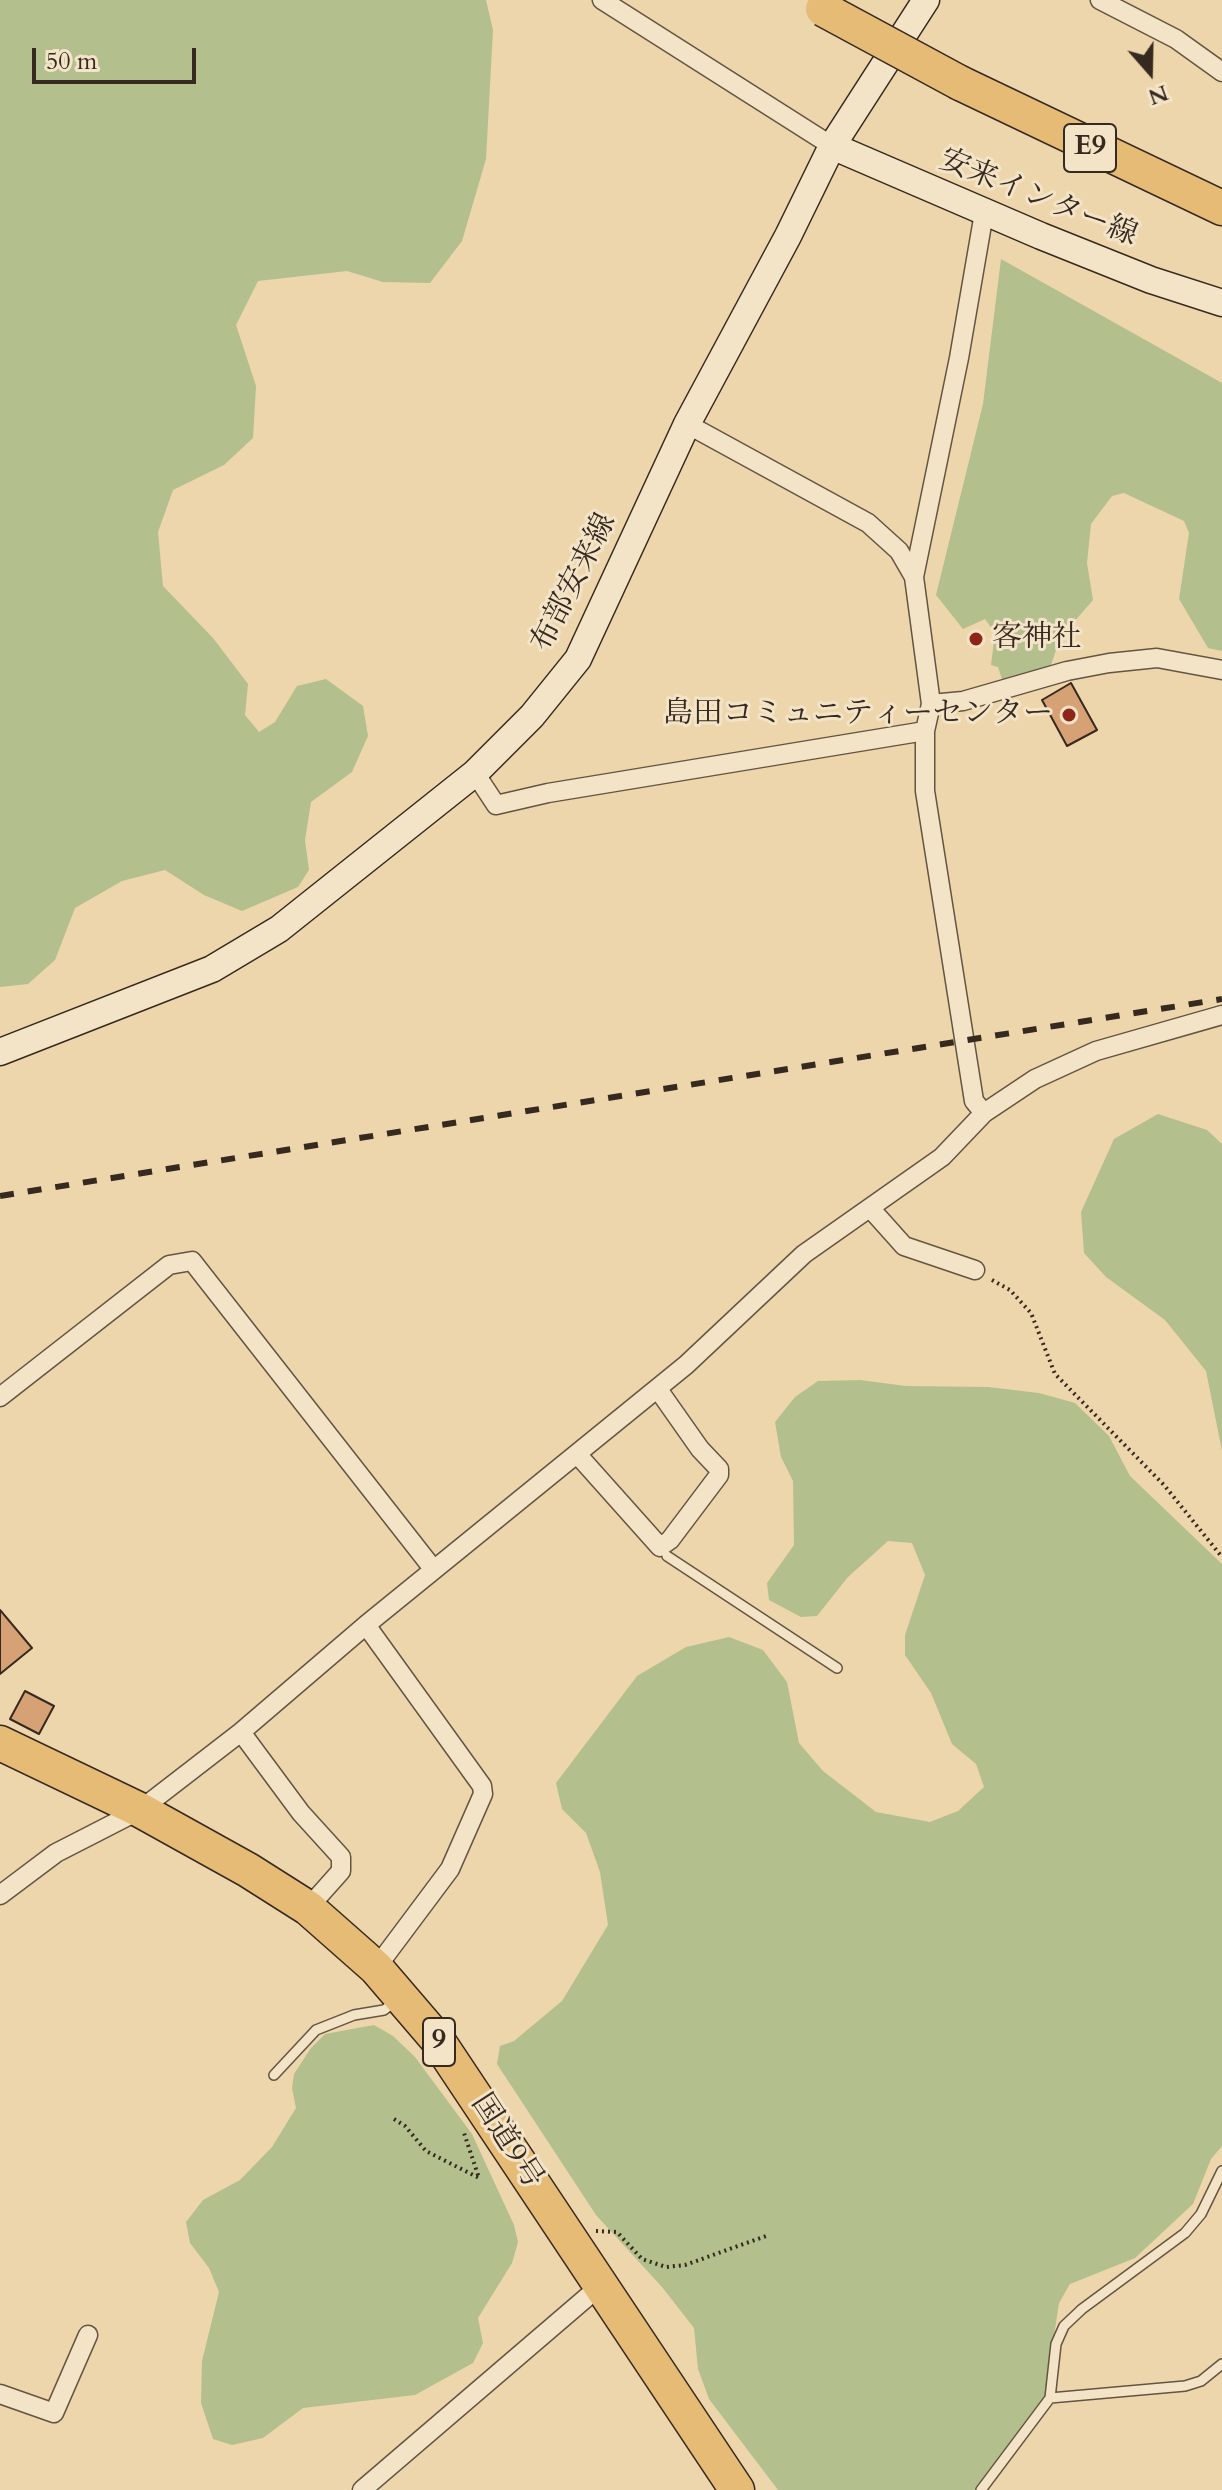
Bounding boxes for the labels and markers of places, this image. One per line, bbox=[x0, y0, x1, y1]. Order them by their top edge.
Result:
place label: 客神社 bbox=[992, 621, 1082, 657]
marker: 客神社 bbox=[967, 630, 985, 648]
place label: 島田コミュニティーセンター bbox=[663, 697, 1053, 733]
marker: 島田コミュニティーセンター bbox=[1060, 706, 1078, 724]

